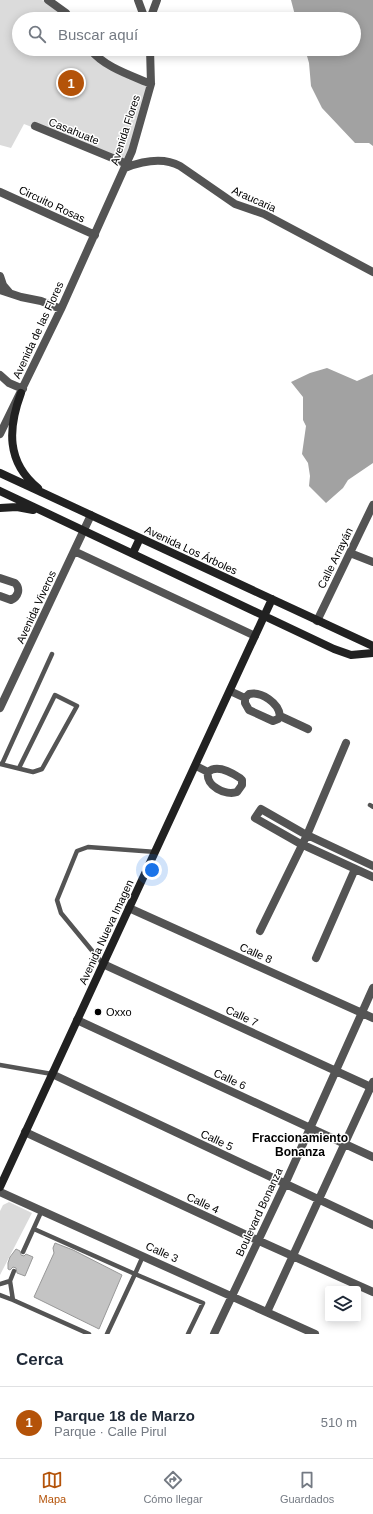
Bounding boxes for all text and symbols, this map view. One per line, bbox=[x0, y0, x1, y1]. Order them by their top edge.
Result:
search box bbox=[12, 12, 361, 56]
icon: search bbox=[26, 23, 48, 45]
text: Buscar aquí bbox=[58, 26, 138, 43]
pin: 1 bbox=[58, 68, 84, 98]
street label: Avenida Flores bbox=[108, 93, 142, 167]
street label: Casahuate bbox=[47, 115, 101, 147]
street label: Circuito Rosas bbox=[17, 183, 87, 225]
street label: Araucaria bbox=[230, 184, 279, 214]
street label: Avenida de las Flores bbox=[10, 279, 66, 380]
street label: Avenida Los Árboles bbox=[143, 523, 240, 577]
street label: Calle Arrayán bbox=[315, 526, 355, 590]
street label: Avenida Viveros bbox=[14, 568, 58, 645]
your location bbox=[142, 860, 162, 880]
street label: Avenida Nueva Imagen bbox=[76, 878, 136, 986]
street label: Calle 8 bbox=[238, 941, 274, 965]
street label: Calle 7 bbox=[224, 1003, 260, 1029]
place label: Oxxo bbox=[106, 1006, 132, 1018]
marker: Oxxo bbox=[93, 1007, 103, 1017]
street label: Calle 6 bbox=[212, 1066, 248, 1092]
street label: Calle 5 bbox=[199, 1127, 235, 1153]
district label: Fraccionamiento Bonanza bbox=[252, 1131, 348, 1159]
street label: Boulevard Bonanza bbox=[233, 1165, 285, 1258]
street label: Calle 4 bbox=[185, 1190, 221, 1216]
street label: Calle 3 bbox=[144, 1240, 180, 1264]
map controls bbox=[325, 1286, 361, 1322]
button: layers bbox=[325, 1286, 361, 1322]
text: Cerca bbox=[16, 1350, 63, 1369]
text: Parque 18 de Marzo bbox=[54, 1407, 195, 1424]
text: 1 bbox=[25, 1415, 33, 1430]
text: 510 m bbox=[321, 1415, 357, 1430]
text: Parque · Calle Pirul bbox=[54, 1424, 167, 1439]
tab: Mapa bbox=[39, 1469, 66, 1505]
tab: Cómo llegar bbox=[143, 1469, 203, 1505]
tab: Guardados bbox=[280, 1469, 334, 1505]

